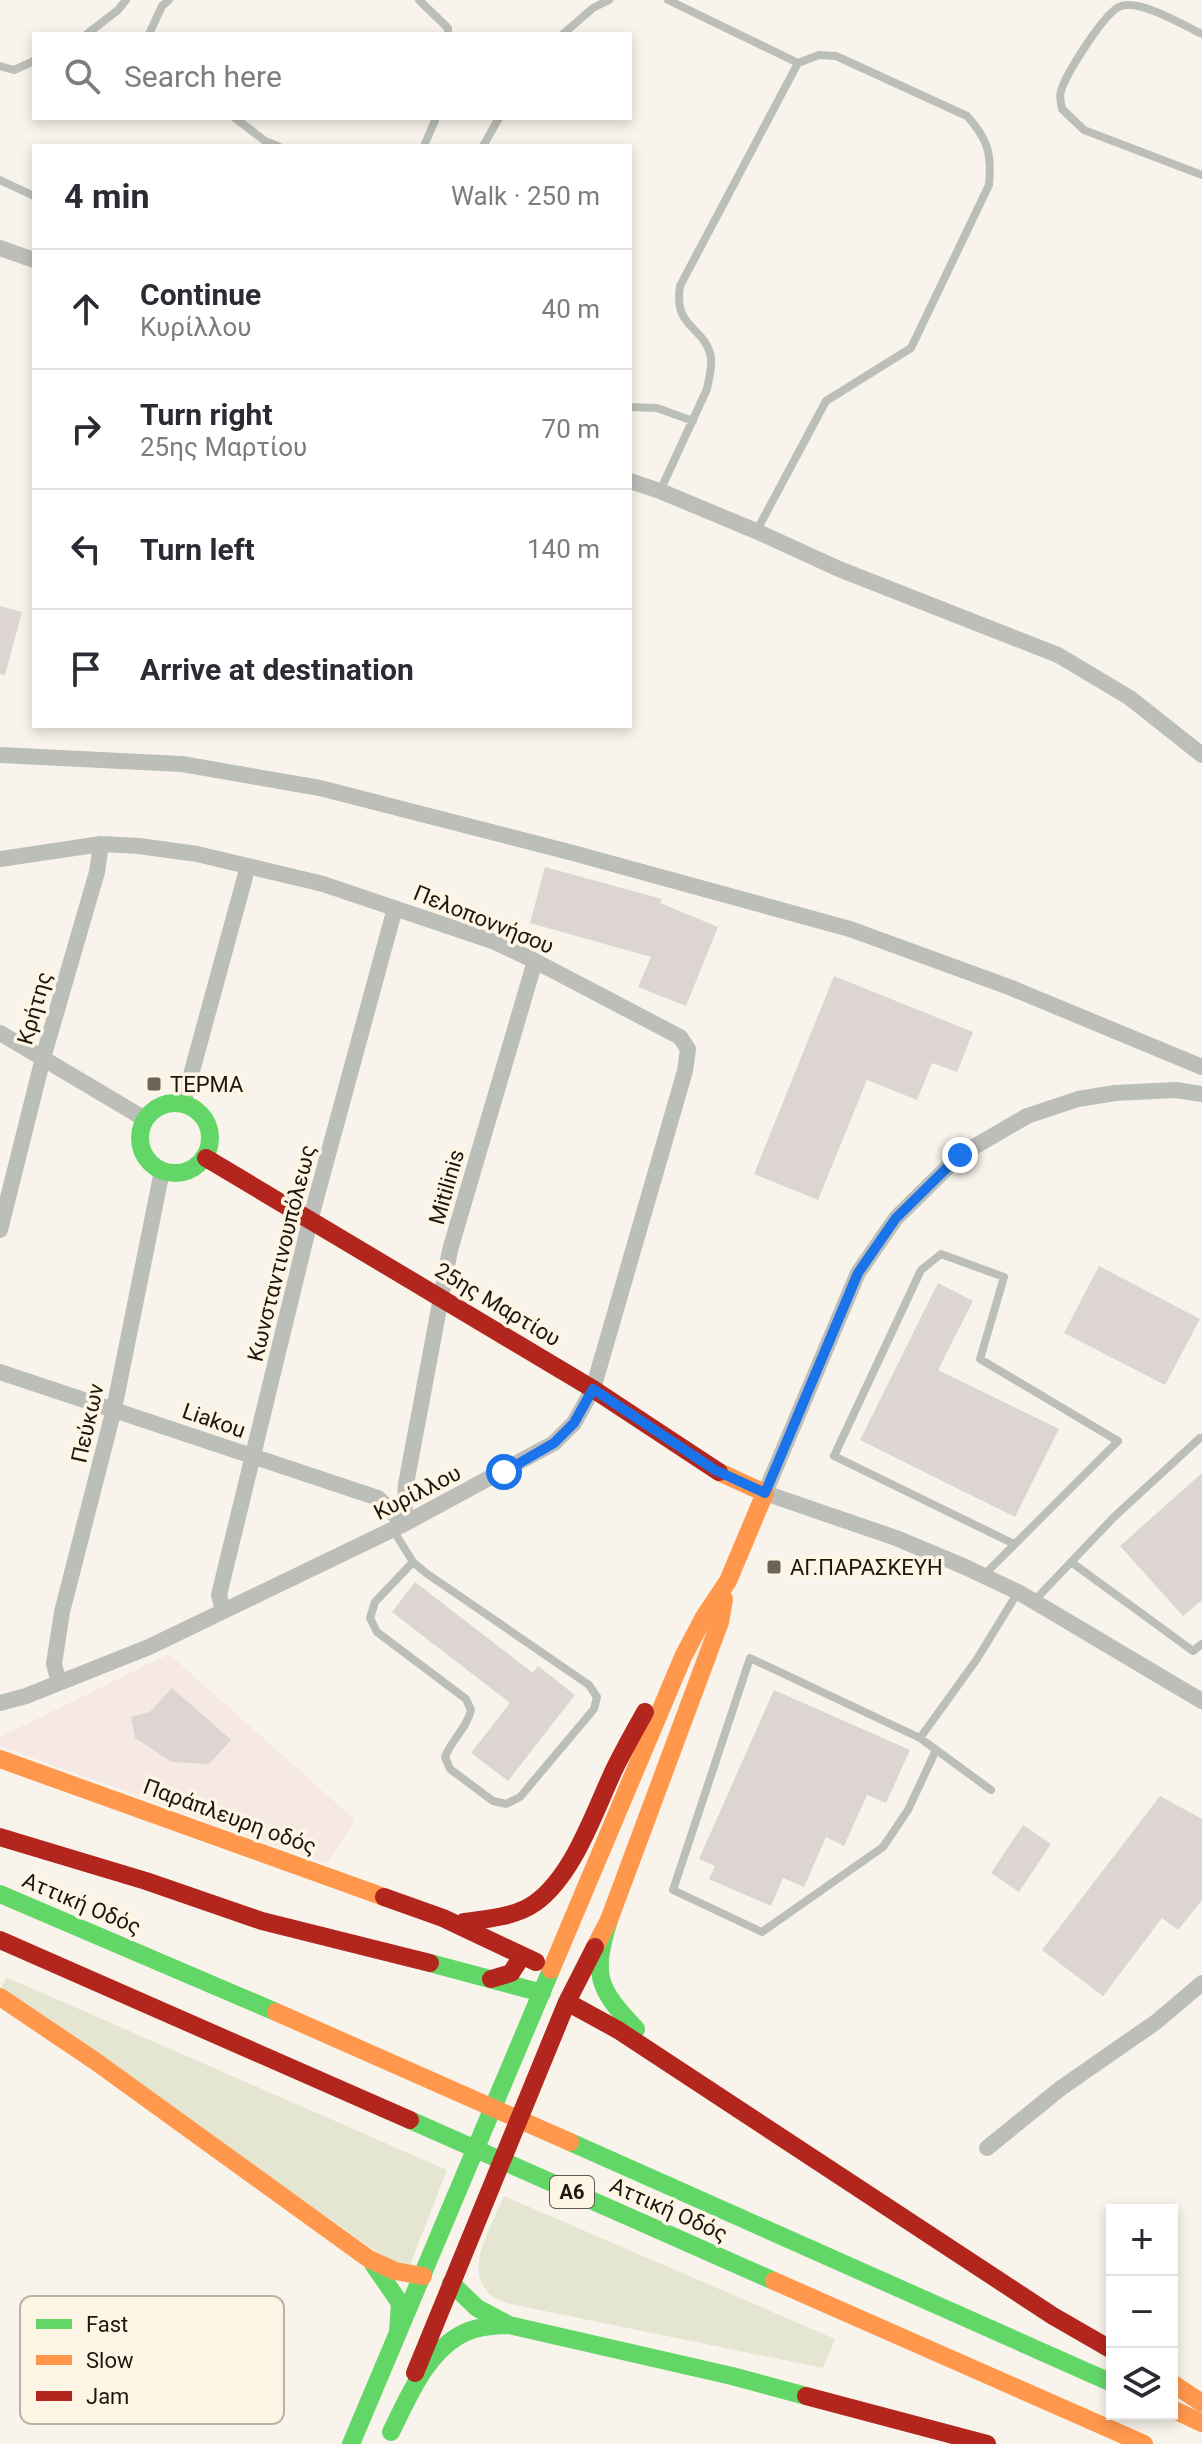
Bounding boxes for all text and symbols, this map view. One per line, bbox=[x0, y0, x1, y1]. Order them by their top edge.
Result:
search box bbox=[32, 32, 632, 120]
icon: search bbox=[60, 54, 104, 98]
text: Search here bbox=[124, 59, 282, 94]
text: 4 min bbox=[64, 176, 149, 216]
text: Walk · 250 m bbox=[451, 181, 600, 211]
text: Continue bbox=[140, 277, 261, 312]
icon: ahead bbox=[64, 287, 108, 331]
text: 40 m bbox=[542, 294, 600, 324]
text: Κυρίλλου bbox=[140, 312, 251, 342]
text: Turn right bbox=[140, 397, 273, 432]
icon: right bbox=[64, 407, 108, 451]
text: 70 m bbox=[542, 414, 600, 444]
text: 25ης Μαρτίου bbox=[140, 432, 307, 462]
icon: left bbox=[64, 527, 108, 571]
text: Turn left bbox=[140, 532, 255, 567]
text: 140 m bbox=[527, 534, 600, 564]
icon: arrive bbox=[64, 647, 108, 691]
text: Arrive at destination bbox=[140, 652, 414, 687]
street label: Πελοποννήσου bbox=[410, 880, 557, 959]
street label: Κρήτης bbox=[12, 969, 57, 1047]
place label: ΤΕΡΜΑ bbox=[170, 1072, 244, 1097]
marker: ΤΕΡΜΑ bbox=[145, 1075, 163, 1093]
route end bbox=[942, 1137, 978, 1173]
street label: Κωνσταντινουπόλεως bbox=[242, 1142, 321, 1364]
street label: Mitilinis bbox=[424, 1147, 469, 1227]
street label: 25ης Μαρτίου bbox=[431, 1257, 565, 1352]
street label: Πεύκων bbox=[66, 1381, 109, 1465]
street label: Liakou bbox=[179, 1398, 249, 1443]
route start bbox=[486, 1454, 522, 1490]
street label: Κυρίλλου bbox=[370, 1460, 465, 1525]
place label: ΑΓ.ΠΑΡΑΣΚΕΥΗ bbox=[790, 1555, 943, 1580]
marker: ΑΓ.ΠΑΡΑΣΚΕΥΗ bbox=[765, 1558, 783, 1576]
street label: Παράπλευρη οδός bbox=[140, 1774, 320, 1859]
street label: Αττική Οδός bbox=[19, 1867, 145, 1940]
street label: Αττική Οδός bbox=[606, 2172, 731, 2247]
road number: Α6 bbox=[550, 2176, 594, 2208]
map controls bbox=[1106, 2204, 1178, 2420]
button: + bbox=[1106, 2204, 1178, 2276]
button: − bbox=[1106, 2276, 1178, 2348]
legend bbox=[20, 2296, 284, 2424]
text: Fast bbox=[86, 2312, 128, 2337]
text: Slow bbox=[86, 2348, 134, 2373]
button: layers bbox=[1106, 2348, 1178, 2420]
text: Jam bbox=[86, 2384, 129, 2409]

